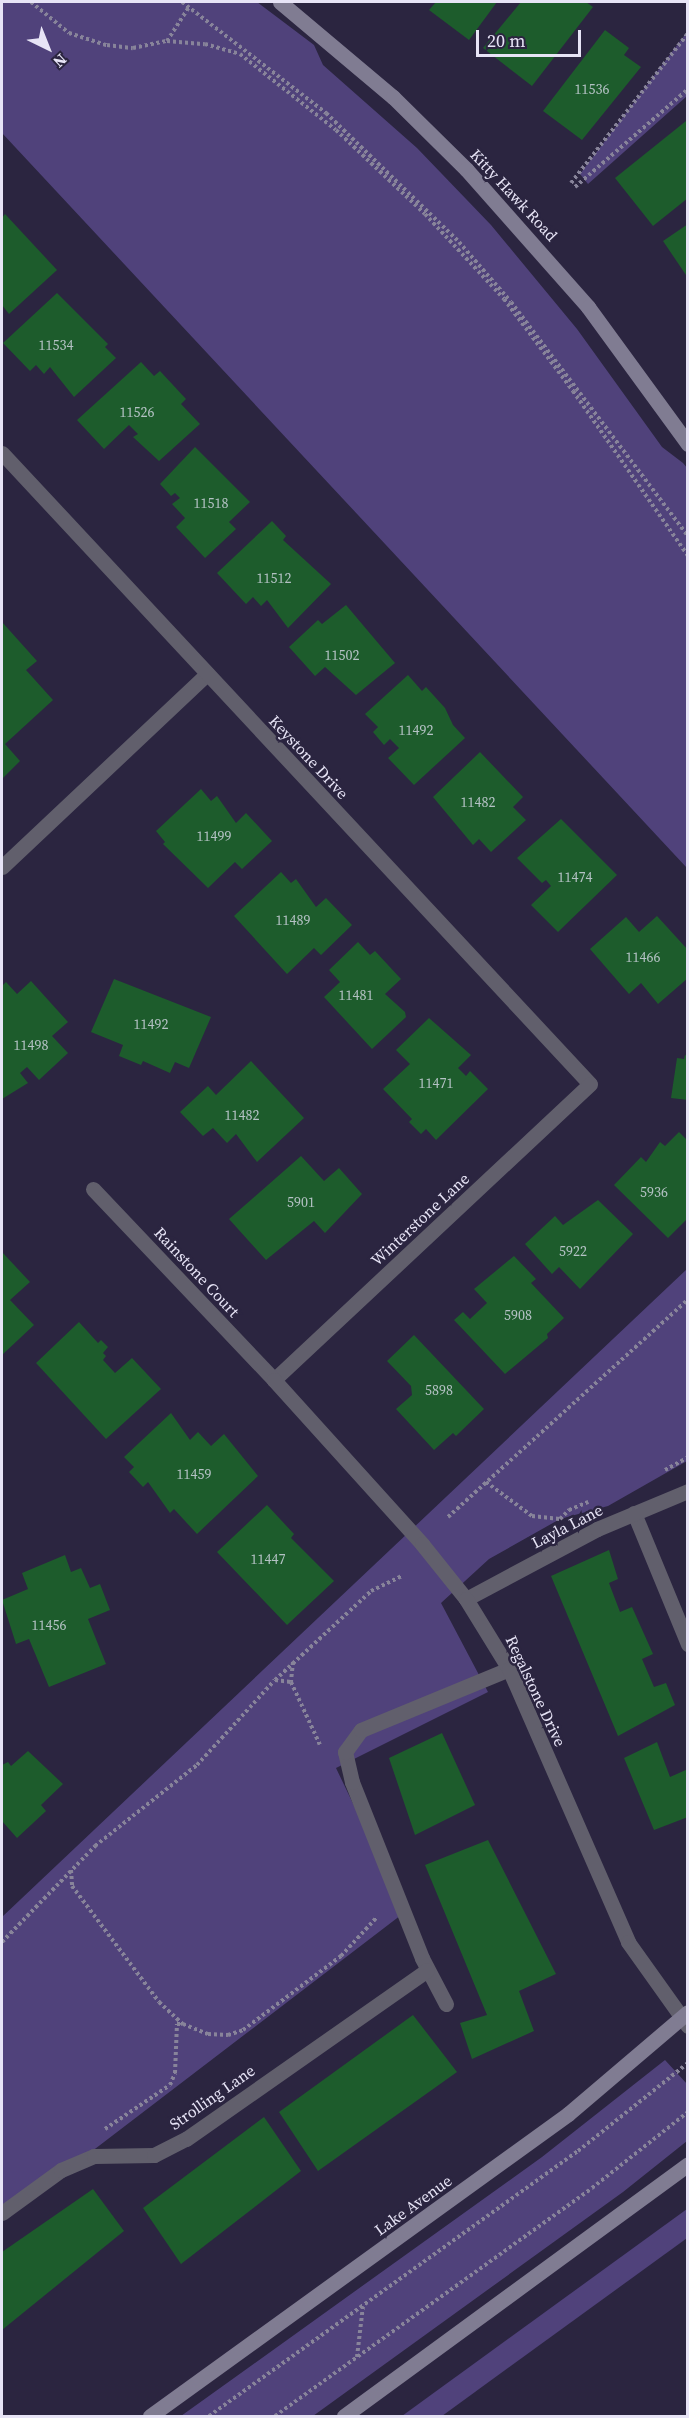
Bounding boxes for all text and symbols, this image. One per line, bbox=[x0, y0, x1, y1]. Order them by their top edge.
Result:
north arrow bbox=[18, 18, 78, 78]
scale bar bbox=[479, 18, 584, 56]
text: 20 m bbox=[487, 28, 525, 53]
text: N bbox=[49, 49, 72, 73]
house number: 11536 bbox=[575, 81, 609, 97]
street label: Kitty Hawk Road bbox=[467, 145, 561, 245]
house number: 11534 bbox=[39, 337, 73, 353]
house number: 11526 bbox=[120, 404, 154, 420]
house number: 11518 bbox=[194, 495, 228, 511]
house number: 11512 bbox=[257, 570, 291, 586]
house number: 11502 bbox=[325, 647, 359, 663]
street label: Keystone Drive bbox=[265, 711, 353, 803]
house number: 11492 bbox=[399, 722, 433, 738]
house number: 11482 bbox=[461, 794, 495, 810]
house number: 11499 bbox=[197, 828, 231, 844]
house number: 11474 bbox=[558, 869, 592, 885]
house number: 11489 bbox=[276, 912, 310, 928]
house number: 11466 bbox=[626, 949, 660, 965]
house number: 11481 bbox=[339, 987, 373, 1003]
house number: 11492 bbox=[134, 1016, 168, 1032]
house number: 11498 bbox=[14, 1037, 48, 1053]
house number: 11471 bbox=[419, 1075, 453, 1091]
house number: 11482 bbox=[225, 1107, 259, 1123]
street label: Winterstone Lane bbox=[367, 1169, 473, 1269]
house number: 5936 bbox=[640, 1184, 668, 1200]
house number: 5901 bbox=[287, 1194, 315, 1210]
street label: Rainstone Court bbox=[150, 1223, 244, 1321]
house number: 5922 bbox=[559, 1243, 587, 1259]
house number: 5908 bbox=[504, 1307, 532, 1323]
house number: 5898 bbox=[425, 1382, 453, 1398]
house number: 11459 bbox=[177, 1466, 211, 1482]
street label: Layla Lane bbox=[528, 1500, 606, 1552]
house number: 11447 bbox=[251, 1551, 285, 1567]
house number: 11456 bbox=[32, 1617, 66, 1633]
street label: Regalstone Drive bbox=[502, 1632, 570, 1750]
street label: Strolling Lane bbox=[166, 2060, 258, 2134]
street label: Lake Avenue bbox=[371, 2171, 455, 2239]

